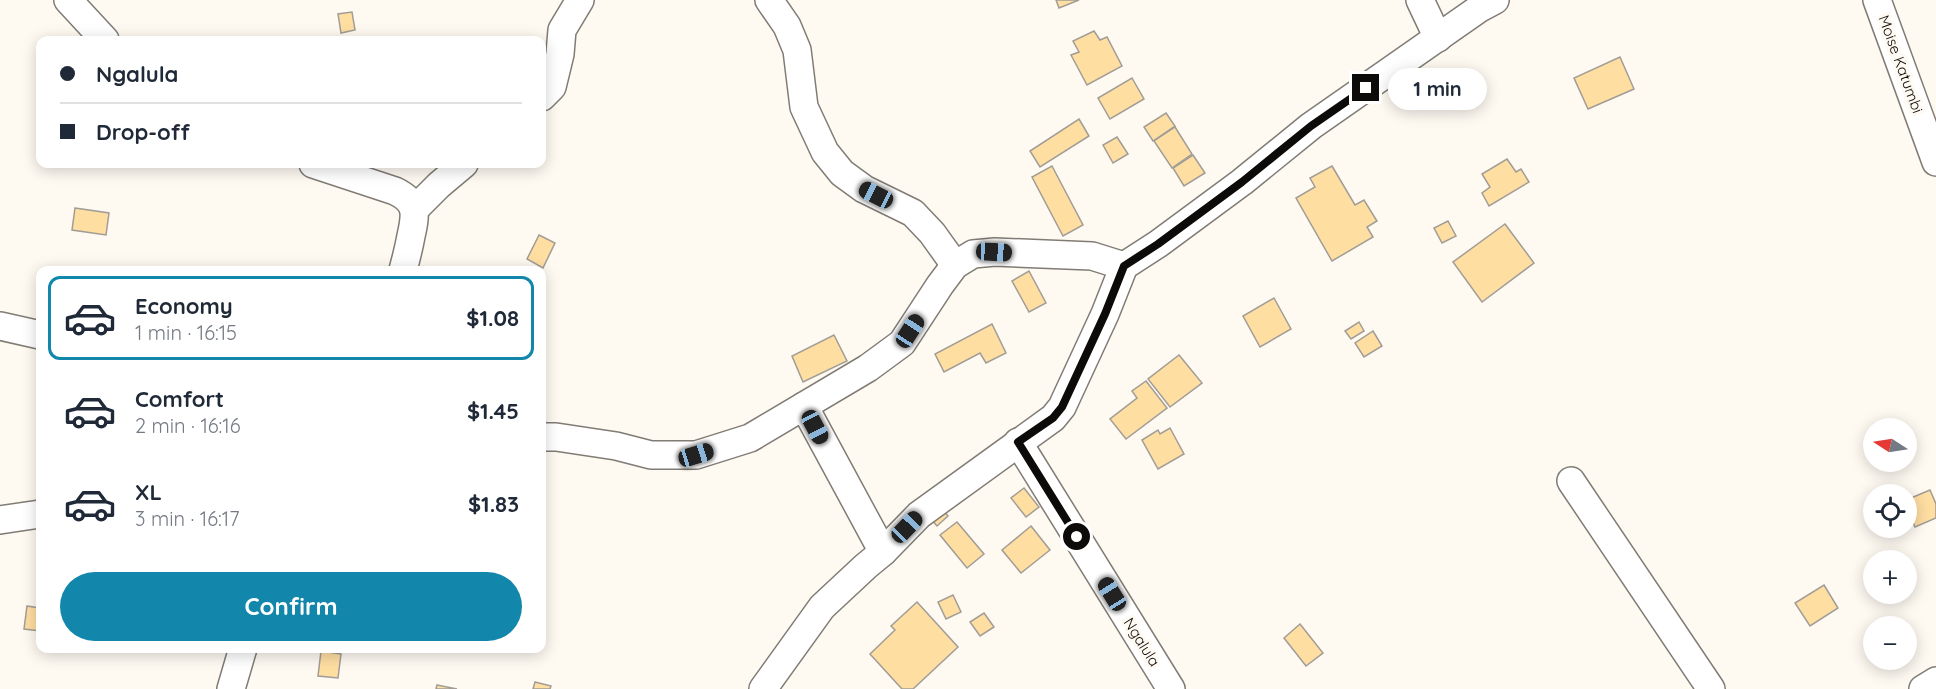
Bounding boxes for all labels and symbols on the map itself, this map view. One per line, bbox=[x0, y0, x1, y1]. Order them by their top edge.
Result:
street label: Moise Katumbi bbox=[1874, 12, 1928, 116]
callout: 1 min bbox=[1387, 67, 1486, 109]
route end bbox=[1352, 74, 1379, 101]
car bbox=[856, 179, 896, 211]
car bbox=[976, 242, 1012, 262]
car bbox=[893, 311, 927, 351]
car bbox=[799, 407, 831, 447]
north arrow bbox=[1863, 418, 1917, 472]
car bbox=[676, 441, 716, 469]
car bbox=[888, 508, 926, 546]
route start bbox=[1063, 523, 1090, 550]
car bbox=[1095, 574, 1129, 614]
street label: Ngalula bbox=[1120, 614, 1164, 670]

